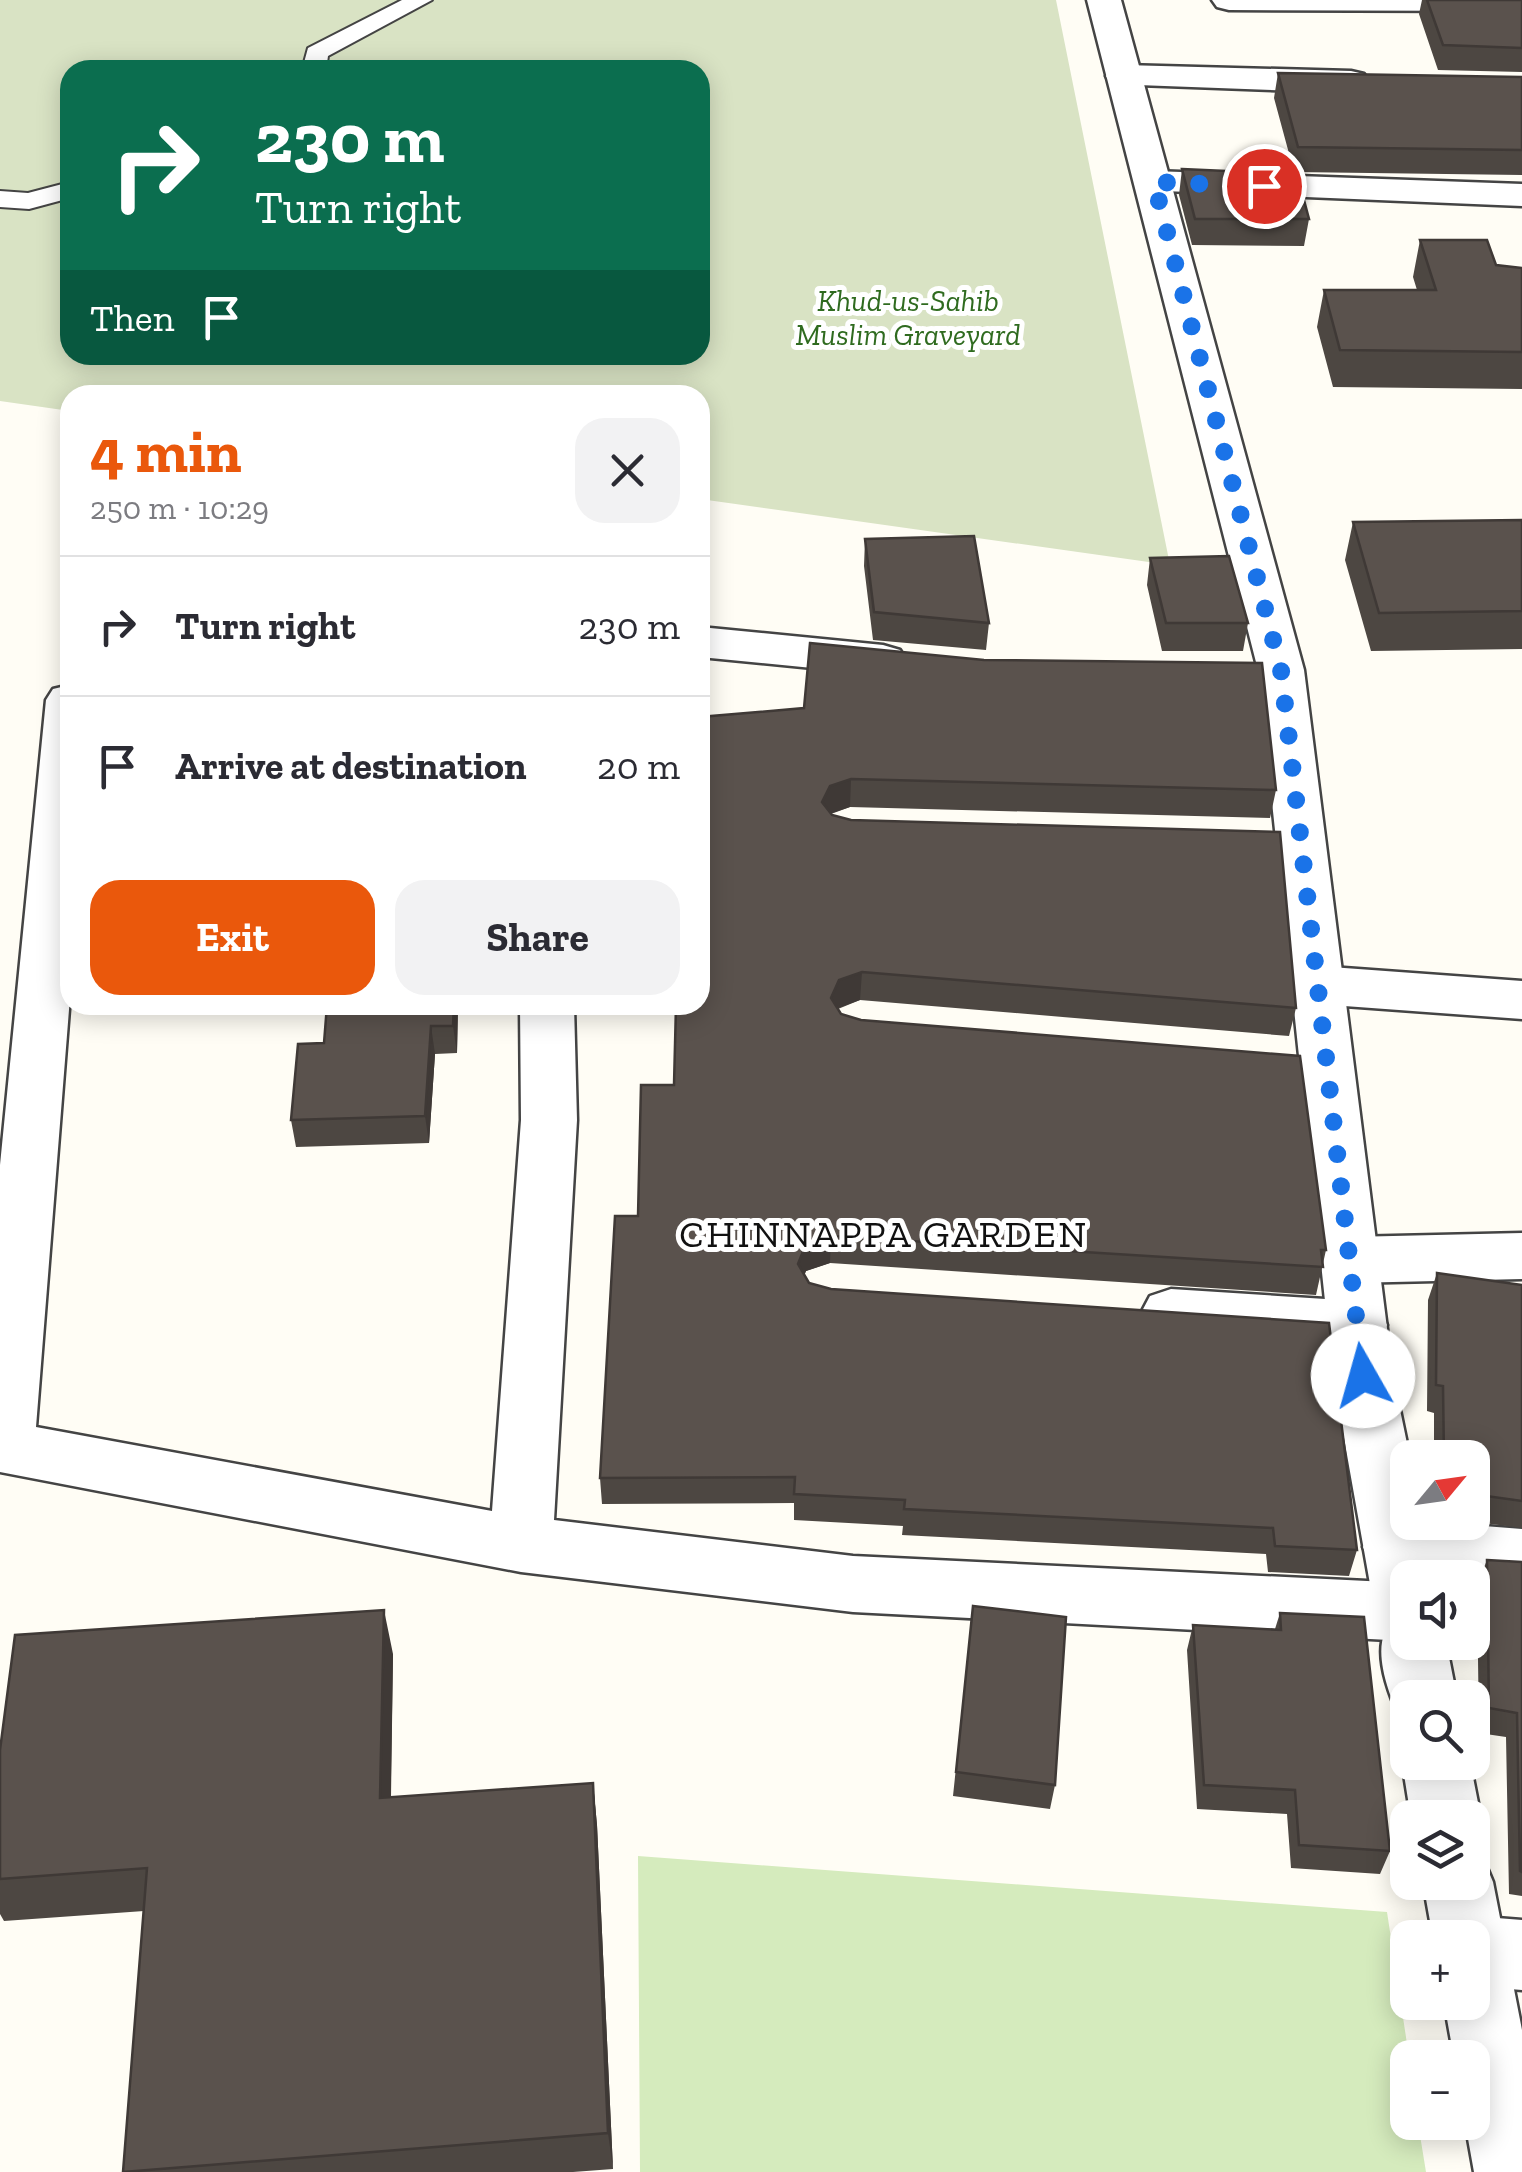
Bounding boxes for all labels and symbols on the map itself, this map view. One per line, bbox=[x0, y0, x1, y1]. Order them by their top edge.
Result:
pin bbox=[1222, 144, 1307, 229]
park label: Khud-us-Sahib Muslim Graveyard bbox=[795, 283, 1021, 353]
district label: CHINNAPPA GARDEN bbox=[679, 1211, 1089, 1257]
position arrow bbox=[1311, 1324, 1415, 1428]
north arrow bbox=[1390, 1440, 1490, 1540]

